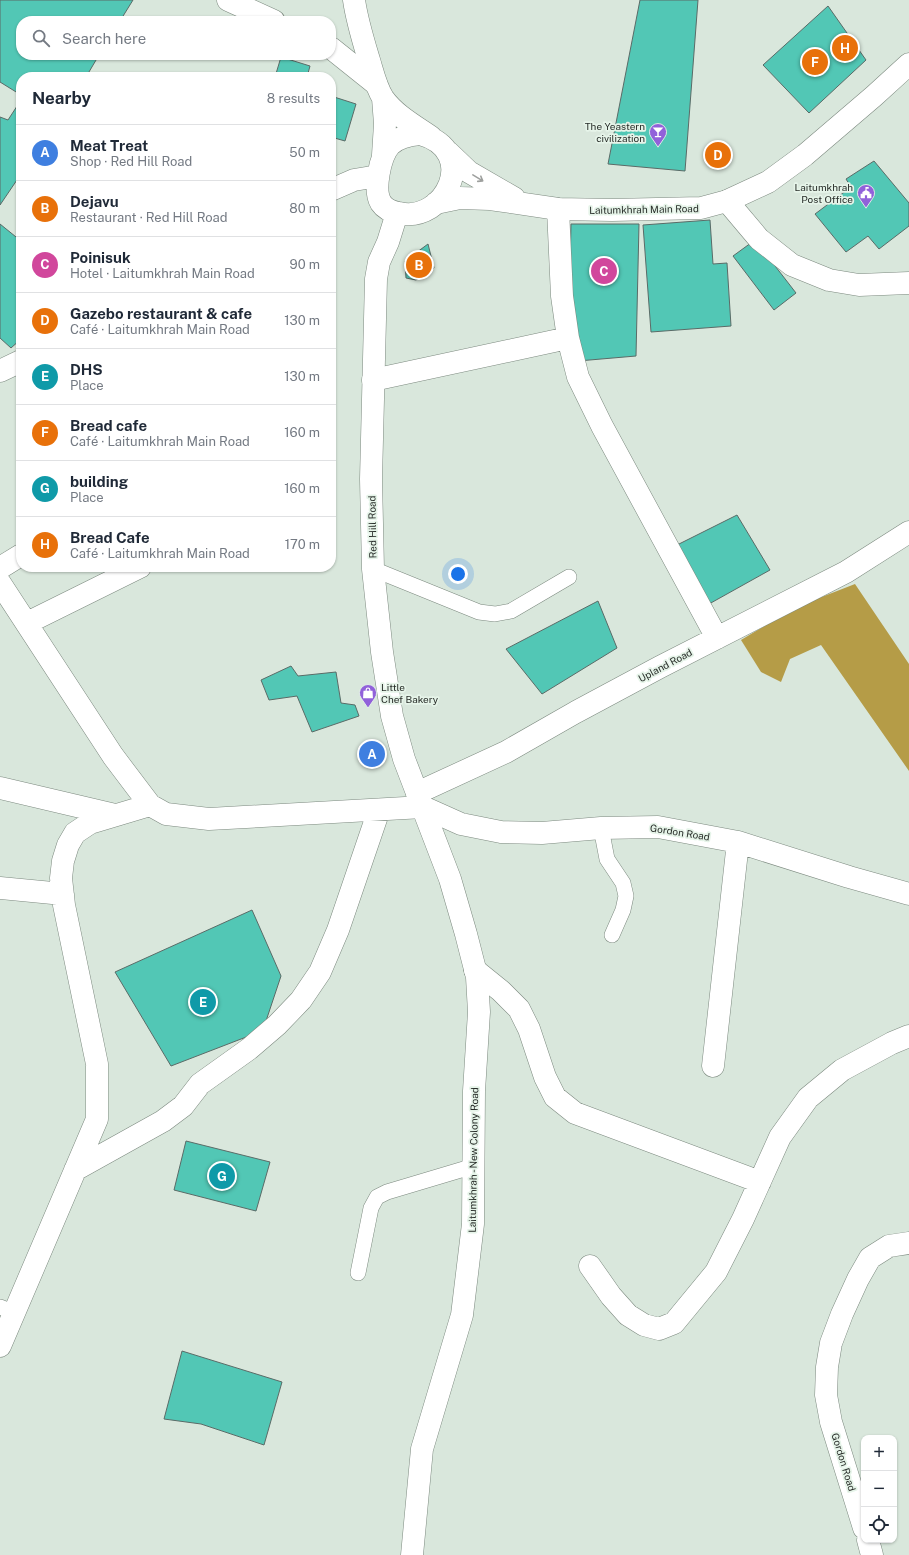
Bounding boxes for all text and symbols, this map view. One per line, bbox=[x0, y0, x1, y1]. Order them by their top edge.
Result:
search box bbox=[16, 16, 336, 60]
icon: search bbox=[30, 27, 52, 49]
text: Search here bbox=[62, 30, 146, 47]
pin: H bbox=[832, 33, 858, 63]
pin: F bbox=[802, 47, 828, 77]
text: Nearby bbox=[32, 88, 91, 108]
text: 8 results bbox=[267, 91, 320, 106]
place label: The Yeastern civilization bbox=[585, 120, 645, 144]
bar icon: The Yeastern civilization bbox=[648, 122, 668, 147]
text: Meat Treat bbox=[70, 137, 148, 154]
pin: D bbox=[705, 140, 731, 170]
text: A bbox=[40, 145, 50, 160]
text: 50 m bbox=[289, 145, 320, 160]
text: Shop · Red Hill Road bbox=[70, 154, 192, 169]
one-way arrow bbox=[472, 174, 484, 182]
place label: Laitumkhrah Post Office bbox=[795, 181, 853, 205]
public building icon: Laitumkhrah Post Office bbox=[856, 183, 876, 208]
text: Dejavu bbox=[70, 193, 119, 210]
text: B bbox=[41, 201, 49, 216]
text: 80 m bbox=[289, 201, 320, 216]
street label: Laitumkhrah Main Road bbox=[589, 202, 699, 216]
text: Restaurant · Red Hill Road bbox=[70, 210, 227, 225]
text: Poinisuk bbox=[70, 249, 131, 266]
pin: B bbox=[406, 250, 432, 280]
pin: C bbox=[591, 256, 617, 286]
text: C bbox=[40, 257, 50, 272]
text: 90 m bbox=[290, 257, 320, 272]
text: Hotel · Laitumkhrah Main Road bbox=[70, 266, 255, 281]
text: Gazebo restaurant & cafe bbox=[70, 305, 252, 322]
text: D bbox=[40, 313, 50, 328]
text: 130 m bbox=[284, 313, 320, 328]
text: Café · Laitumkhrah Main Road bbox=[70, 322, 250, 337]
text: DHS bbox=[70, 361, 103, 378]
text: E bbox=[41, 369, 49, 384]
text: 130 m bbox=[284, 369, 320, 384]
text: Place bbox=[70, 378, 104, 393]
text: Bread cafe bbox=[70, 417, 147, 434]
text: F bbox=[41, 425, 49, 440]
text: 160 m bbox=[284, 425, 320, 440]
text: Café · Laitumkhrah Main Road bbox=[70, 434, 250, 449]
text: building bbox=[70, 473, 128, 490]
text: G bbox=[40, 481, 50, 496]
text: 160 m bbox=[284, 481, 320, 496]
text: Place bbox=[70, 490, 104, 505]
street label: Red Hill Road bbox=[365, 495, 379, 559]
text: Bread Cafe bbox=[70, 529, 150, 546]
text: H bbox=[40, 537, 50, 552]
text: 170 m bbox=[285, 537, 320, 552]
text: Café · Laitumkhrah Main Road bbox=[70, 546, 250, 561]
your location bbox=[448, 564, 468, 584]
street label: Upland Road bbox=[636, 646, 694, 684]
place label: Little Chef Bakery bbox=[381, 681, 439, 705]
shop icon: Little Chef Bakery bbox=[358, 683, 378, 708]
pin: A bbox=[359, 739, 385, 769]
street label: Gordon Road bbox=[649, 821, 711, 843]
pin: E bbox=[190, 987, 216, 1017]
street label: Laitumkhrah - New Colony Road bbox=[466, 1087, 480, 1233]
pin: G bbox=[209, 1161, 235, 1191]
street label: Gordon Road bbox=[829, 1431, 859, 1493]
map controls bbox=[861, 1435, 897, 1543]
button: + bbox=[861, 1435, 897, 1471]
button: − bbox=[861, 1471, 897, 1507]
button: locate bbox=[861, 1507, 897, 1543]

